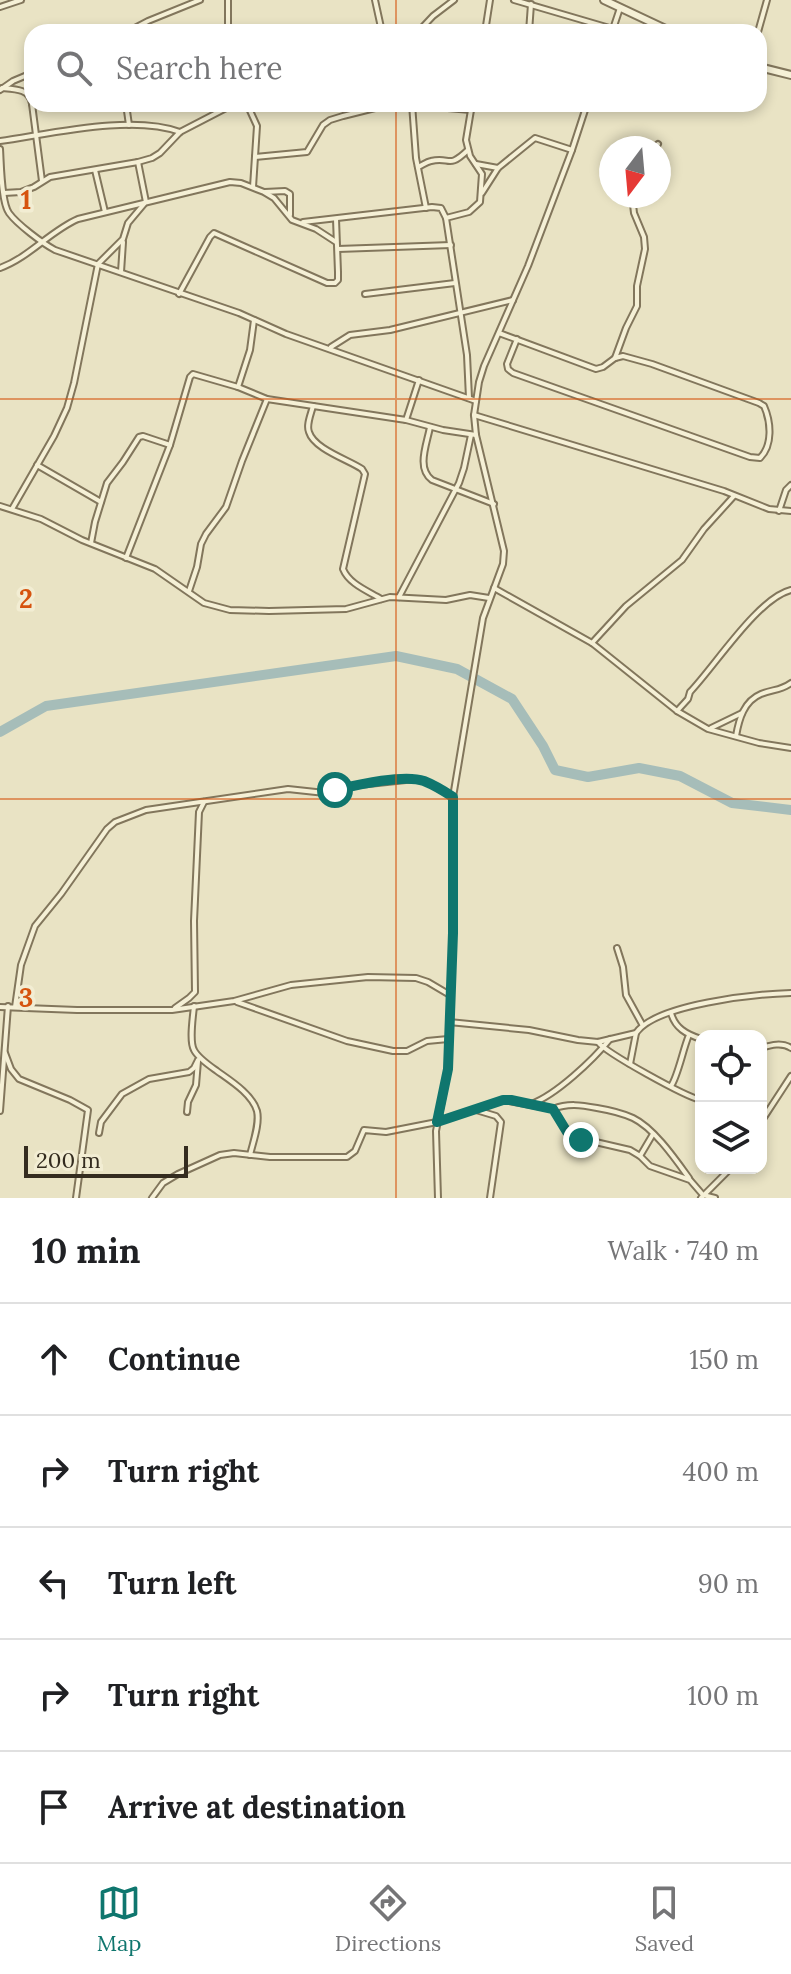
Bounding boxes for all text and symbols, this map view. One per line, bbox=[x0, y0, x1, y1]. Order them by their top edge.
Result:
search box bbox=[24, 24, 767, 112]
icon: search bbox=[52, 46, 96, 90]
text: Search here bbox=[116, 49, 283, 87]
north arrow bbox=[599, 136, 671, 208]
text: 1 bbox=[21, 183, 31, 216]
text: 2 bbox=[19, 582, 33, 615]
route start bbox=[317, 772, 353, 808]
text: 3 bbox=[19, 981, 33, 1014]
map controls bbox=[695, 1030, 767, 1174]
button: locate bbox=[695, 1030, 767, 1102]
button: layers bbox=[695, 1102, 767, 1174]
route end bbox=[563, 1122, 599, 1158]
scale bar bbox=[24, 1142, 188, 1178]
text: 200 m bbox=[36, 1146, 101, 1174]
text: 10 min bbox=[32, 1229, 140, 1272]
text: Walk · 740 m bbox=[608, 1234, 759, 1267]
icon: ahead bbox=[32, 1337, 76, 1381]
text: Continue bbox=[108, 1340, 240, 1378]
text: 150 m bbox=[689, 1343, 759, 1376]
icon: right bbox=[32, 1449, 76, 1493]
text: Turn right bbox=[108, 1452, 259, 1490]
text: 400 m bbox=[683, 1455, 759, 1488]
icon: left bbox=[32, 1561, 76, 1605]
text: Turn left bbox=[108, 1564, 236, 1602]
text: 90 m bbox=[698, 1567, 759, 1600]
icon: right bbox=[32, 1673, 76, 1717]
text: Turn right bbox=[108, 1676, 259, 1714]
text: 100 m bbox=[687, 1679, 759, 1712]
icon: arrive bbox=[32, 1785, 76, 1829]
text: Arrive at destination bbox=[108, 1788, 406, 1826]
tab: Map bbox=[97, 1881, 141, 1957]
tab: Directions bbox=[335, 1881, 441, 1957]
tab: Saved bbox=[635, 1881, 694, 1957]

